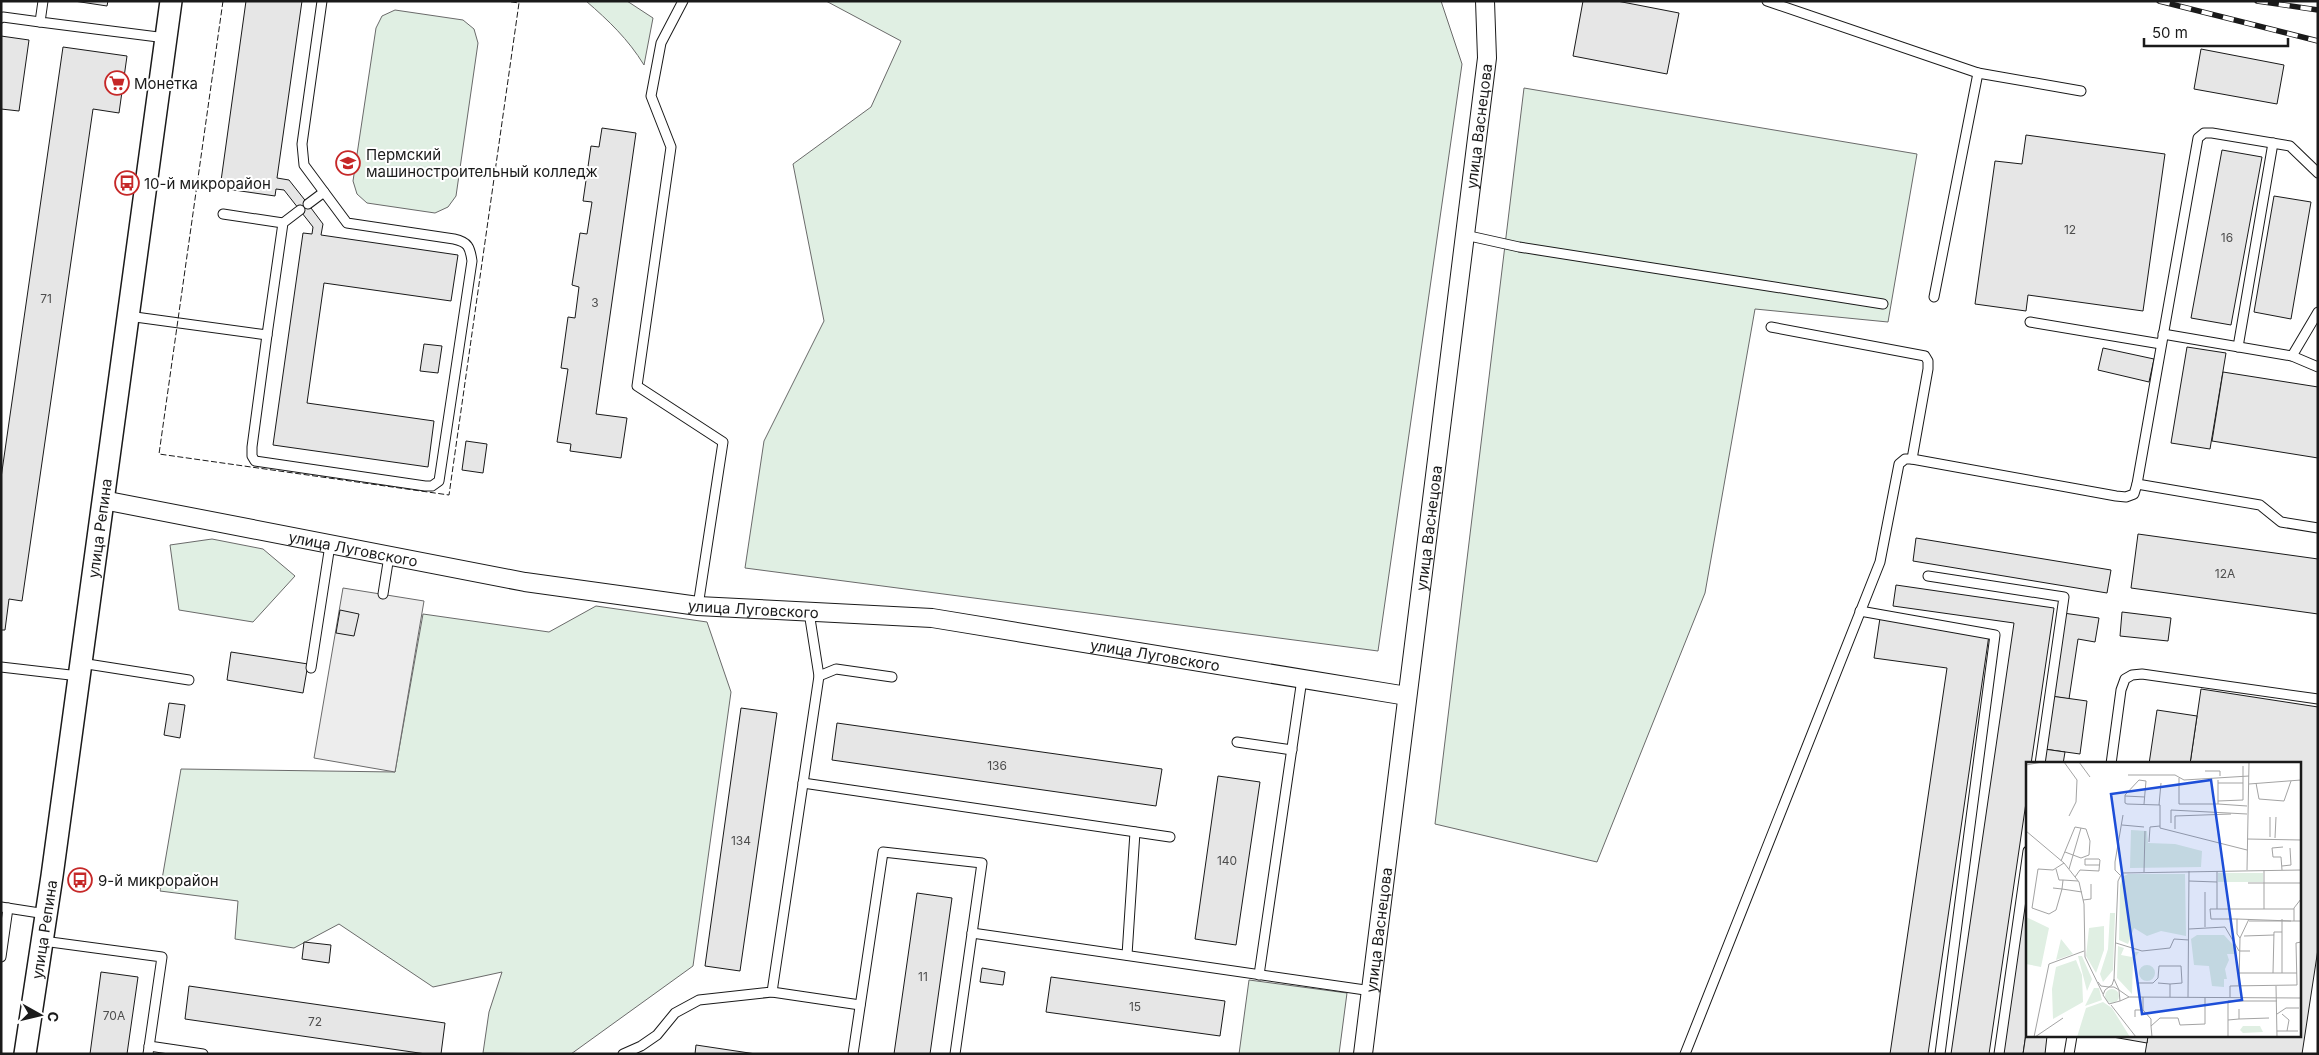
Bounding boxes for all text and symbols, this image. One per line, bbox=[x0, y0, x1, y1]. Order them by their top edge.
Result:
scale bar bbox=[2144, 15, 2288, 47]
text: 50 m bbox=[2152, 23, 2188, 42]
street label: улица Васнецова bbox=[1461, 62, 1496, 190]
supermarket icon: Монетка bbox=[104, 70, 130, 96]
place label: Монетка bbox=[134, 74, 198, 93]
place label: Пермский машиностроительный колледж bbox=[366, 145, 598, 181]
school or university icon: Пермский машиностроительный колледж bbox=[335, 150, 361, 176]
bus stop icon: 10-й микрорайон bbox=[114, 170, 140, 196]
place label: 10-й микрорайон bbox=[144, 174, 271, 193]
house number: 12 bbox=[2064, 222, 2076, 237]
house number: 16 bbox=[2221, 230, 2233, 245]
house number: 71 bbox=[40, 291, 52, 306]
house number: 3 bbox=[591, 295, 599, 310]
street label: улица Васнецова bbox=[1411, 464, 1446, 592]
street label: улица Репина bbox=[83, 477, 115, 579]
street label: улица Луговского bbox=[287, 527, 419, 570]
house number: 12А bbox=[2215, 566, 2235, 581]
street label: улица Луговского bbox=[687, 595, 819, 622]
street label: улица Луговского bbox=[1089, 635, 1221, 675]
house number: 136 bbox=[987, 758, 1007, 773]
inset map bbox=[2026, 762, 2302, 1038]
house number: 134 bbox=[731, 833, 751, 848]
house number: 140 bbox=[1217, 853, 1237, 868]
street label: улица Васнецова bbox=[1361, 866, 1396, 994]
bus stop icon: 9-й микрорайон bbox=[67, 867, 93, 893]
place label: 9-й микрорайон bbox=[98, 871, 219, 890]
street label: улица Репина bbox=[27, 878, 61, 980]
house number: 11 bbox=[918, 969, 928, 984]
north arrow bbox=[15, 990, 65, 1040]
house number: 15 bbox=[1129, 999, 1141, 1014]
house number: 70А bbox=[103, 1008, 125, 1023]
text: С bbox=[44, 1011, 63, 1023]
house number: 72 bbox=[308, 1014, 322, 1029]

